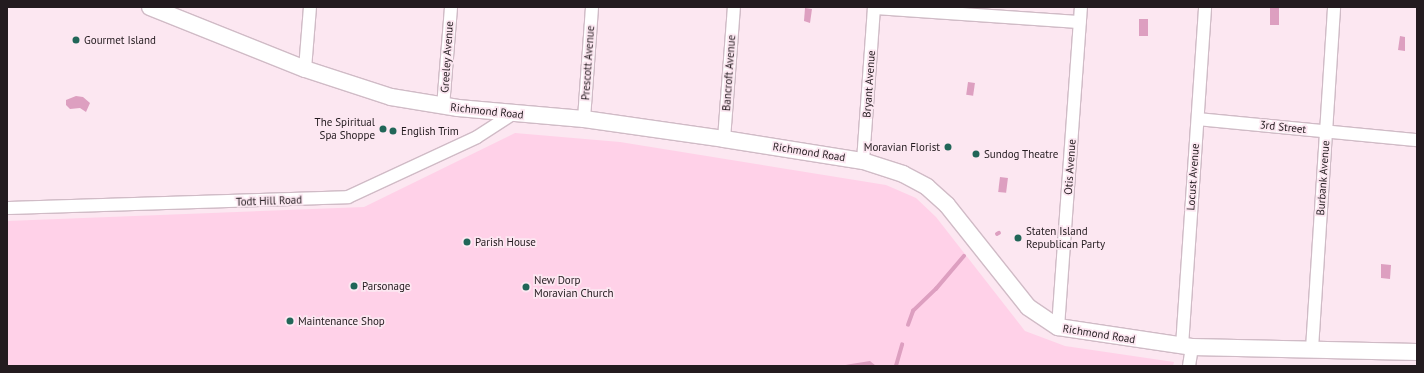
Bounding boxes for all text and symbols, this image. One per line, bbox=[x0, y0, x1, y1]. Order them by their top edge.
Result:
street label: Greeley Avenue bbox=[438, 20, 456, 94]
street label: Prescott Avenue bbox=[579, 25, 597, 101]
place label: Gourmet Island bbox=[84, 33, 156, 47]
street label: Bancroft Avenue bbox=[720, 34, 738, 112]
marker: Gourmet Island bbox=[71, 35, 81, 45]
street label: Bryant Avenue bbox=[860, 50, 878, 118]
street label: Richmond Road bbox=[450, 101, 524, 121]
place label: The Spiritual Spa Shoppe bbox=[315, 116, 375, 142]
street label: 3rd Street bbox=[1259, 118, 1307, 136]
marker: The Spiritual Spa Shoppe bbox=[378, 124, 388, 134]
place label: English Trim bbox=[401, 124, 459, 138]
marker: English Trim bbox=[388, 126, 398, 136]
street label: Otis Avenue bbox=[1061, 139, 1079, 195]
street label: Richmond Road bbox=[772, 140, 846, 164]
place label: Moravian Florist bbox=[864, 140, 940, 154]
street label: Burbank Avenue bbox=[1314, 140, 1332, 216]
marker: Moravian Florist bbox=[943, 142, 953, 152]
street label: Locust Avenue bbox=[1184, 143, 1202, 211]
place label: Sundog Theatre bbox=[984, 147, 1059, 161]
marker: Sundog Theatre bbox=[971, 149, 981, 159]
street label: Todt Hill Road bbox=[236, 193, 302, 209]
place label: Staten Island Republican Party bbox=[1026, 225, 1105, 251]
marker: Staten Island Republican Party bbox=[1013, 233, 1023, 243]
place label: Parish House bbox=[475, 235, 536, 249]
marker: Parish House bbox=[462, 237, 472, 247]
place label: New Dorp Moravian Church bbox=[534, 274, 613, 300]
place label: Parsonage bbox=[362, 279, 410, 293]
marker: Parsonage bbox=[349, 281, 359, 291]
marker: New Dorp Moravian Church bbox=[521, 282, 531, 292]
place label: Maintenance Shop bbox=[298, 314, 385, 328]
marker: Maintenance Shop bbox=[285, 316, 295, 326]
street label: Richmond Road bbox=[1062, 322, 1136, 346]

